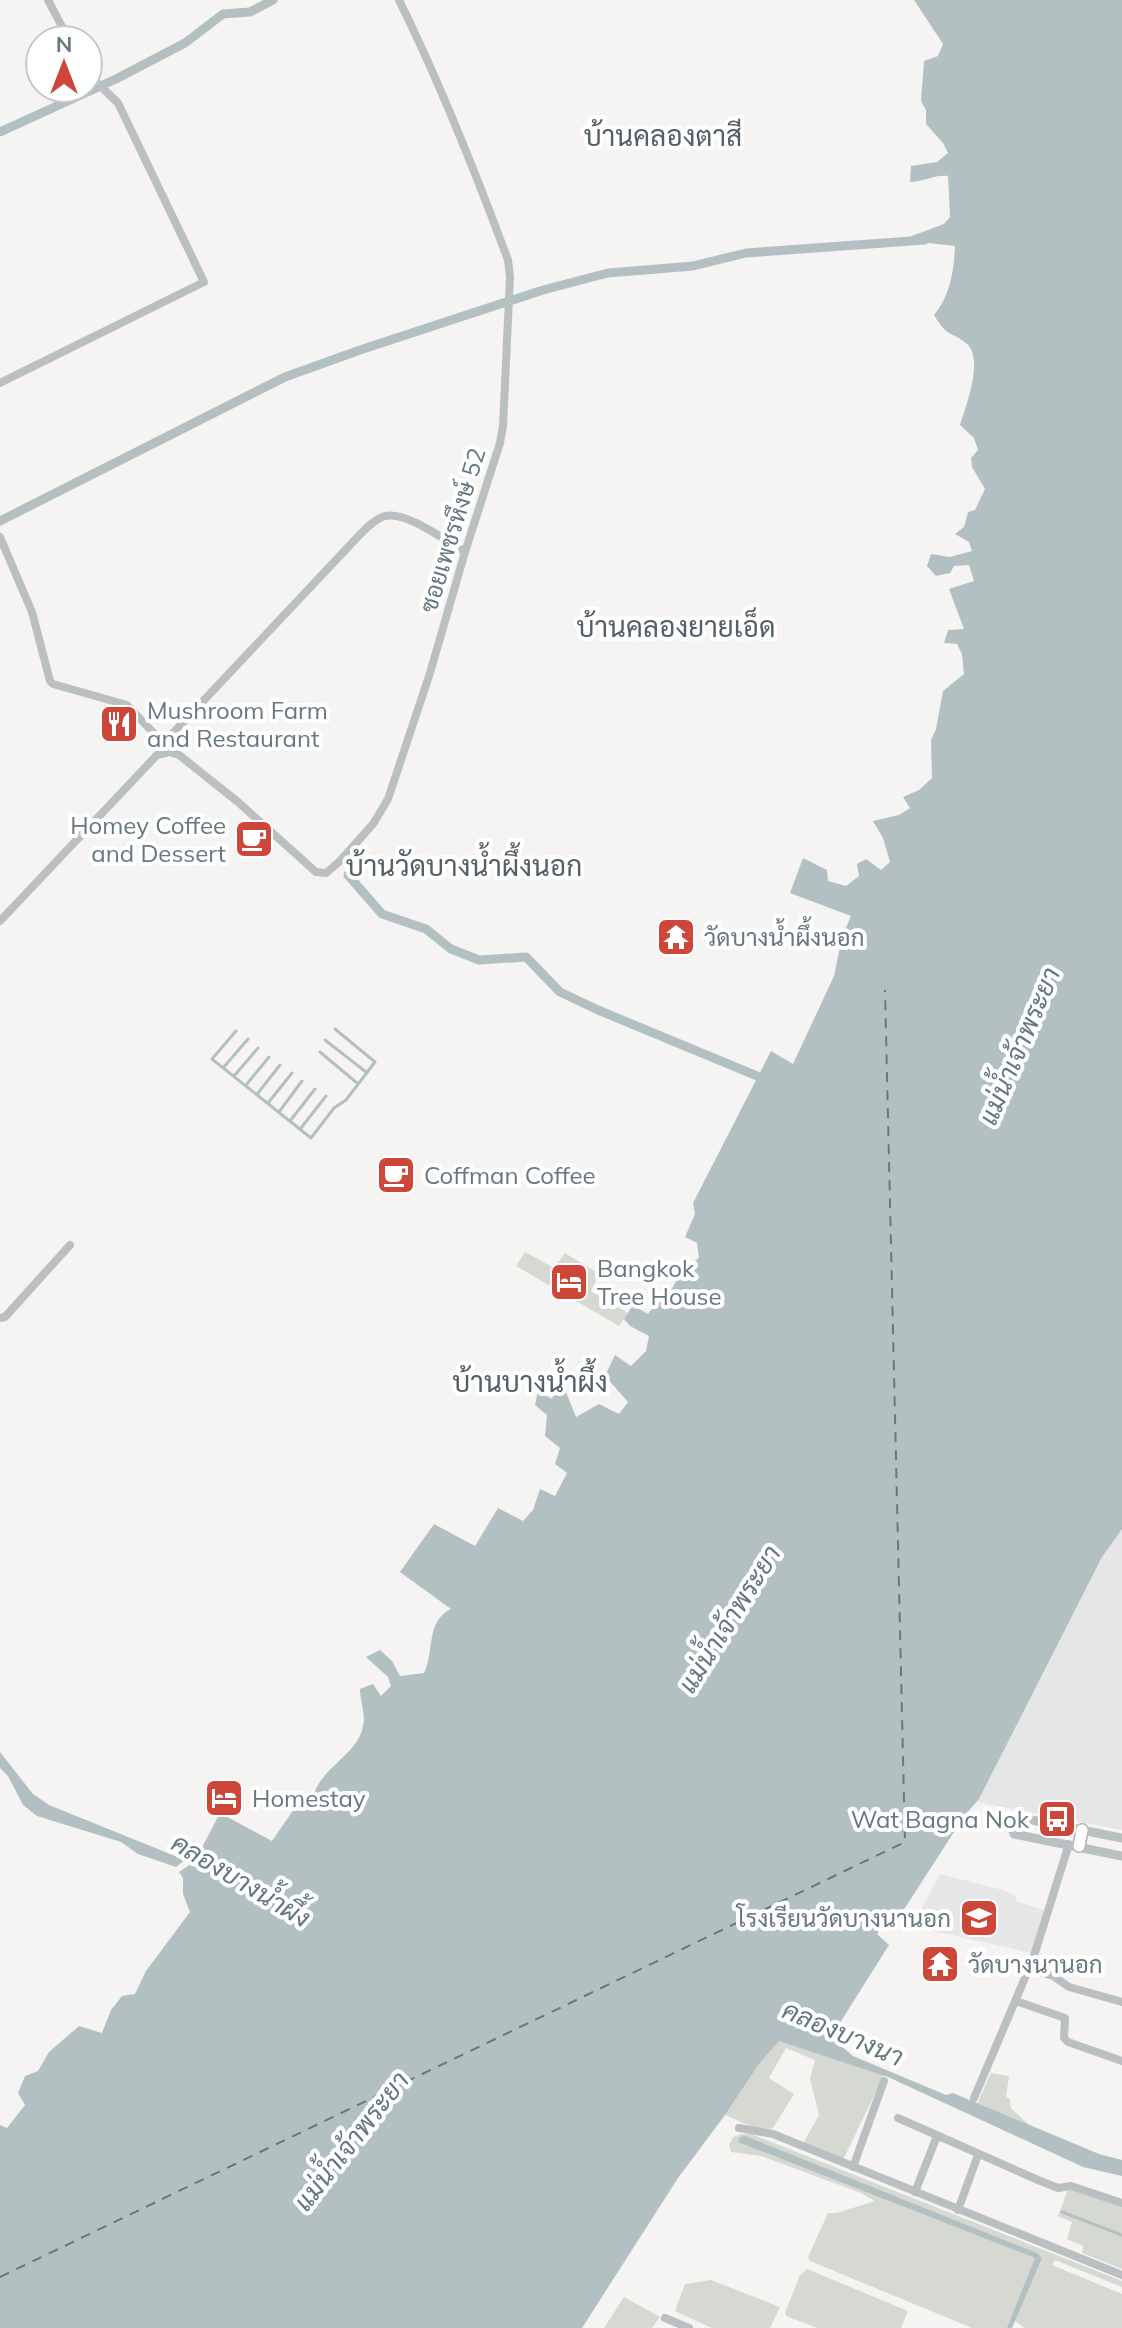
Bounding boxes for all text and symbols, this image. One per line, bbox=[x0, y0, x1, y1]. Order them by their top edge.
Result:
north arrow bbox=[24, 24, 104, 104]
text: N bbox=[56, 30, 72, 58]
district label: บ้านคลองตาสี bbox=[584, 118, 742, 153]
street label: ซอยเพชรหึงษ์ 52 bbox=[413, 444, 491, 616]
district label: บ้านคลองยายเอ็ด bbox=[576, 607, 776, 644]
place label: Mushroom Farm and Restaurant bbox=[147, 695, 328, 753]
restaurant icon: Mushroom Farm and Restaurant bbox=[98, 703, 140, 745]
place label: Homey Coffee and Dessert bbox=[70, 810, 226, 868]
cafe icon: Homey Coffee and Dessert bbox=[233, 818, 275, 860]
district label: บ้านวัดบางน้ำผึ้งนอก bbox=[346, 842, 582, 883]
temple icon: วัดบางน้ำผึ้งนอก bbox=[655, 916, 697, 958]
place label: วัดบางน้ำผึ้งนอก bbox=[704, 916, 864, 952]
water label: แม่น้ำเจ้าพระยา bbox=[967, 961, 1067, 1130]
cafe icon: Coffman Coffee bbox=[375, 1154, 417, 1196]
place label: Coffman Coffee bbox=[424, 1160, 596, 1190]
place label: Bangkok Tree House bbox=[597, 1253, 722, 1311]
hotel icon: Bangkok Tree House bbox=[548, 1261, 590, 1303]
district label: บ้านบางน้ำผึ้ง bbox=[452, 1358, 608, 1399]
water label: แม่น้ำเจ้าพระยา bbox=[667, 1537, 788, 1699]
hotel icon: Homestay bbox=[203, 1777, 245, 1819]
place label: Homestay bbox=[252, 1783, 366, 1813]
bus stop icon: Wat Bagna Nok bbox=[1036, 1798, 1078, 1840]
place label: Wat Bagna Nok bbox=[851, 1804, 1030, 1834]
water label: คลองบางน้ำผึ้ง bbox=[166, 1821, 319, 1934]
school or university icon: โรงเรียนวัดบางนานอก bbox=[958, 1897, 1000, 1939]
place label: โรงเรียนวัดบางนานอก bbox=[735, 1903, 951, 1933]
temple icon: วัดบางนานอก bbox=[919, 1943, 961, 1985]
place label: วัดบางนานอก bbox=[968, 1949, 1103, 1979]
water label: คลองบางนา bbox=[778, 1993, 908, 2073]
water label: แม่น้ำเจ้าพระยา bbox=[283, 2062, 416, 2217]

